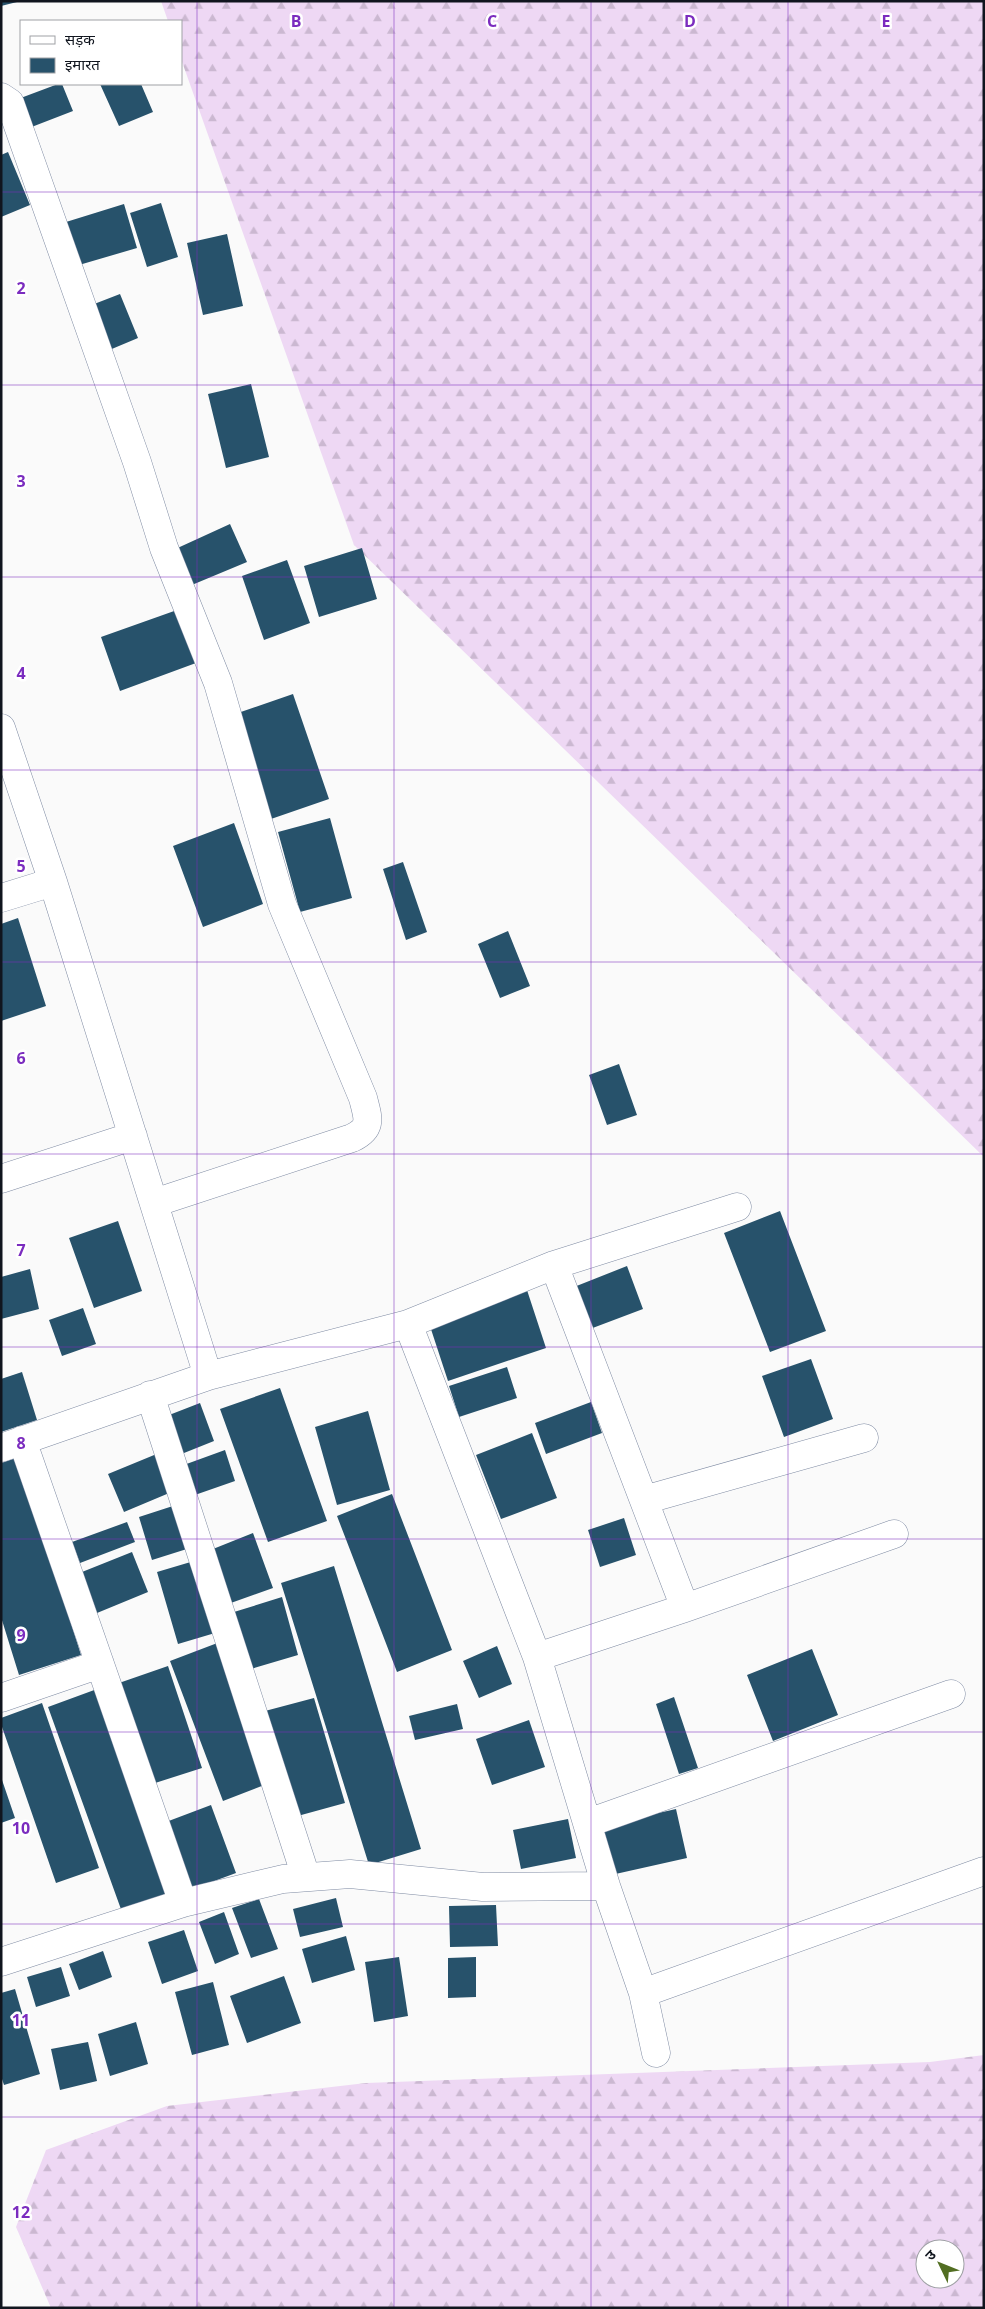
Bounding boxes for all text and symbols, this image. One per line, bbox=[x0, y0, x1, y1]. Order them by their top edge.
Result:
text: B bbox=[291, 10, 301, 32]
text: C bbox=[487, 10, 497, 32]
text: D bbox=[684, 10, 696, 32]
text: E bbox=[882, 10, 891, 32]
legend bbox=[20, 20, 182, 85]
text: सड़क bbox=[65, 29, 95, 49]
text: इमारत bbox=[65, 54, 100, 74]
text: 2 bbox=[16, 277, 26, 299]
text: 3 bbox=[16, 470, 26, 492]
text: 4 bbox=[16, 662, 26, 684]
text: 5 bbox=[16, 855, 26, 877]
text: 6 bbox=[16, 1047, 26, 1069]
text: 7 bbox=[16, 1239, 26, 1261]
text: 8 bbox=[16, 1432, 26, 1454]
text: 9 bbox=[16, 1624, 26, 1646]
text: 10 bbox=[12, 1817, 30, 1839]
text: 11 bbox=[12, 2009, 30, 2031]
text: 12 bbox=[12, 2201, 30, 2223]
north arrow bbox=[915, 2239, 965, 2289]
text: उ bbox=[920, 2245, 940, 2264]

